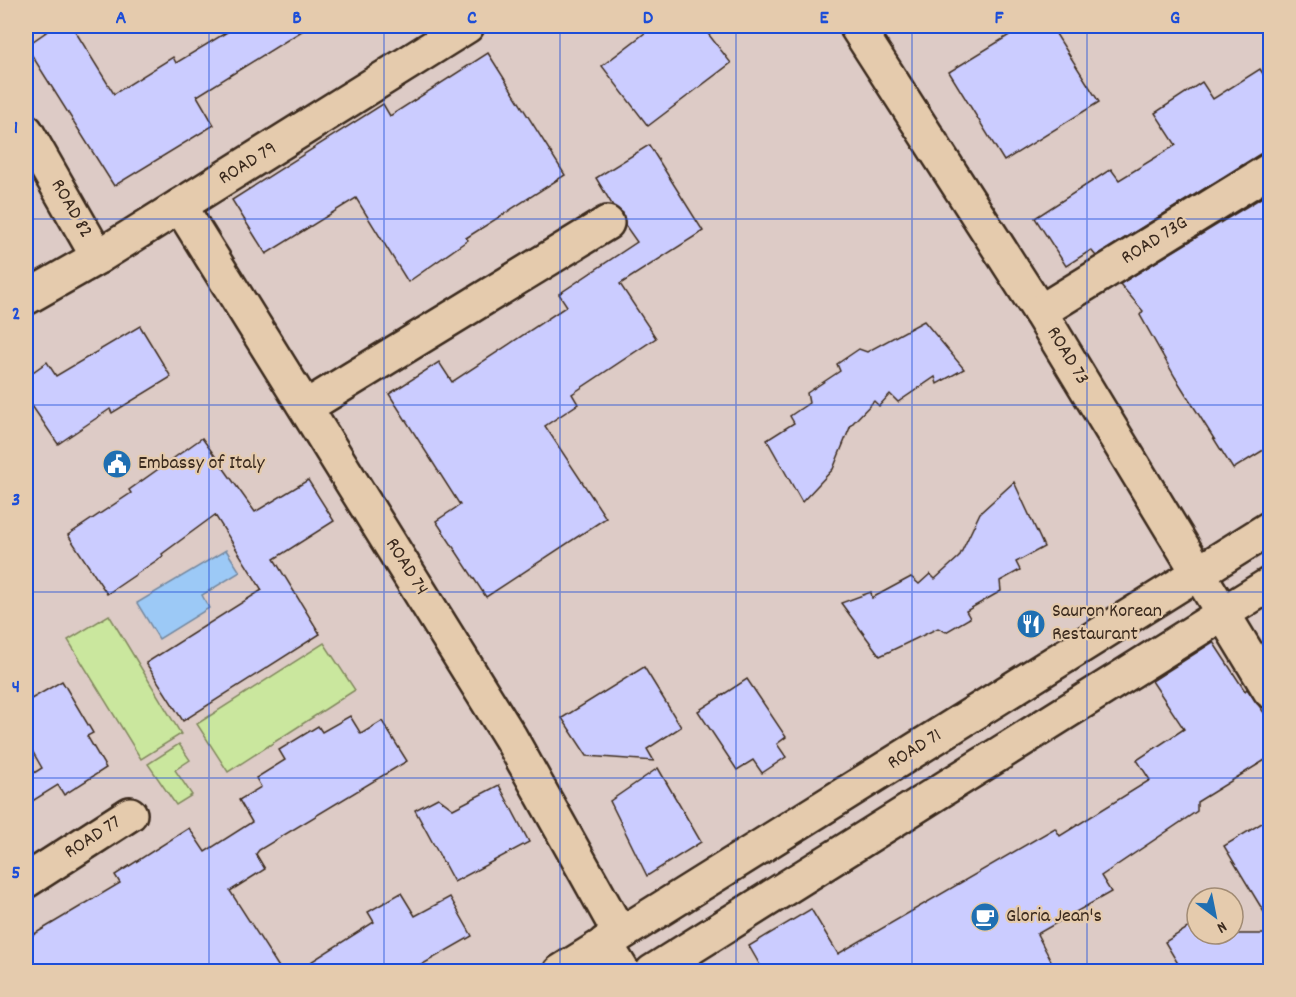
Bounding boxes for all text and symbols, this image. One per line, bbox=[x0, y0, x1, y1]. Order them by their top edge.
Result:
text: A bbox=[116, 5, 127, 33]
text: B bbox=[292, 5, 302, 33]
text: C bbox=[467, 5, 477, 33]
text: D bbox=[643, 5, 654, 33]
text: E bbox=[819, 5, 829, 33]
text: F bbox=[995, 5, 1005, 33]
text: G bbox=[1170, 5, 1180, 33]
text: 1 bbox=[14, 115, 18, 143]
street label: ROAD 79 bbox=[213, 135, 283, 193]
street label: ROAD 82 bbox=[43, 174, 99, 244]
street label: ROAD 73G bbox=[1116, 210, 1194, 272]
text: 2 bbox=[12, 301, 20, 329]
street label: ROAD 73 bbox=[1039, 322, 1095, 390]
public building icon: Embassy of Italy bbox=[101, 448, 133, 480]
place label: Embassy of Italy bbox=[138, 450, 266, 478]
text: 3 bbox=[12, 487, 20, 515]
street label: ROAD 74 bbox=[377, 533, 435, 601]
place label: Sauron Korean Restaurant bbox=[1052, 598, 1162, 649]
restaurant icon: Sauron Korean Restaurant bbox=[1015, 608, 1047, 640]
text: 4 bbox=[12, 674, 20, 702]
street label: ROAD 71 bbox=[883, 722, 947, 778]
street label: ROAD 77 bbox=[59, 809, 127, 867]
text: 5 bbox=[11, 860, 21, 888]
north arrow bbox=[1185, 886, 1245, 946]
cafe icon: Gloria Jean's bbox=[969, 901, 1001, 933]
place label: Gloria Jean's bbox=[1006, 903, 1102, 931]
text: N bbox=[1212, 915, 1231, 938]

